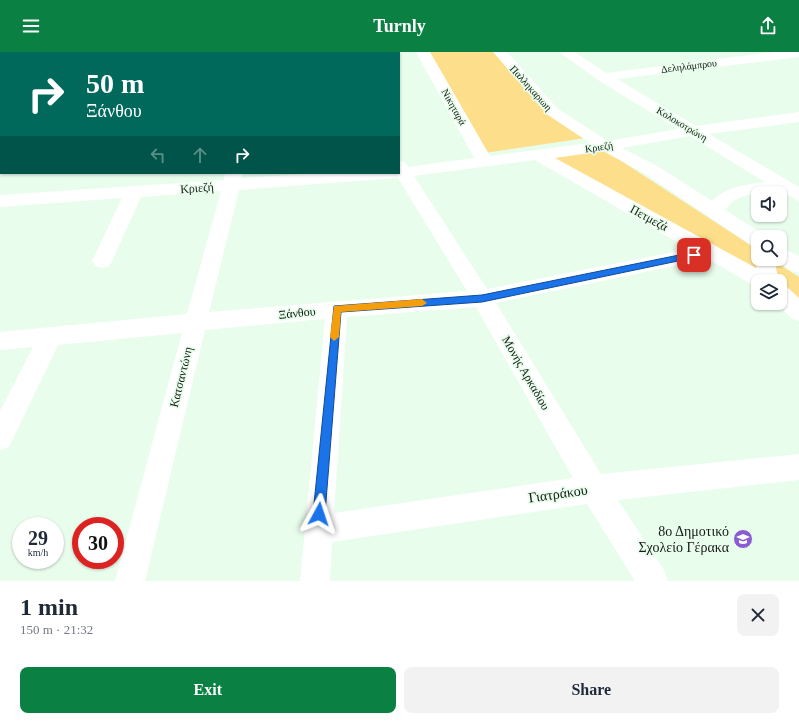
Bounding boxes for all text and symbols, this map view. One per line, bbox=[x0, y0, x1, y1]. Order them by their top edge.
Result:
icon: menu bbox=[20, 15, 42, 37]
icon: share bbox=[757, 15, 779, 37]
text: Turnly bbox=[373, 16, 426, 36]
street label: Δεληλάμπρου bbox=[661, 57, 718, 75]
street label: Παλληκαριωη bbox=[508, 63, 554, 113]
icon: right bbox=[20, 68, 72, 120]
text: 50 m bbox=[86, 68, 144, 99]
street label: Νικηταρά bbox=[440, 87, 469, 128]
text: Ξάνθου bbox=[86, 101, 142, 121]
street label: Κολοκοτρώνη bbox=[655, 105, 709, 143]
street label: Κριεζή bbox=[584, 140, 614, 155]
icon: left bbox=[147, 144, 169, 166]
icon: ahead bbox=[189, 144, 211, 166]
icon: right bbox=[231, 144, 253, 166]
street label: Κριεζή bbox=[180, 180, 214, 196]
map controls bbox=[751, 186, 787, 310]
button: sound bbox=[751, 186, 787, 222]
street label: Πετμεζά bbox=[628, 202, 671, 234]
button: search bbox=[751, 230, 787, 266]
pin bbox=[677, 238, 711, 272]
icon: arrive bbox=[683, 244, 705, 266]
button: layers bbox=[751, 274, 787, 310]
street label: Ξάνθου bbox=[278, 304, 316, 322]
street label: Μονής Αρκαδίου bbox=[499, 333, 553, 413]
street label: Κατσαντώνη bbox=[167, 345, 195, 409]
street label: Γιατράκου bbox=[528, 482, 588, 506]
position arrow bbox=[298, 493, 340, 535]
speed limit sign: 30 bbox=[72, 517, 124, 569]
place label: 8ο Δημοτικό Σχολείο Γέρακα bbox=[638, 524, 730, 555]
text: 29 bbox=[28, 527, 48, 549]
school or university icon: 8ο Δημοτικό Σχολείο Γέρακα bbox=[732, 528, 754, 550]
text: km/h bbox=[28, 547, 48, 558]
text: 1 min bbox=[20, 594, 78, 620]
button: close bbox=[737, 594, 779, 636]
text: 150 m · 21:32 bbox=[20, 622, 93, 637]
button: Exit bbox=[20, 667, 396, 713]
button: Share bbox=[404, 667, 779, 713]

